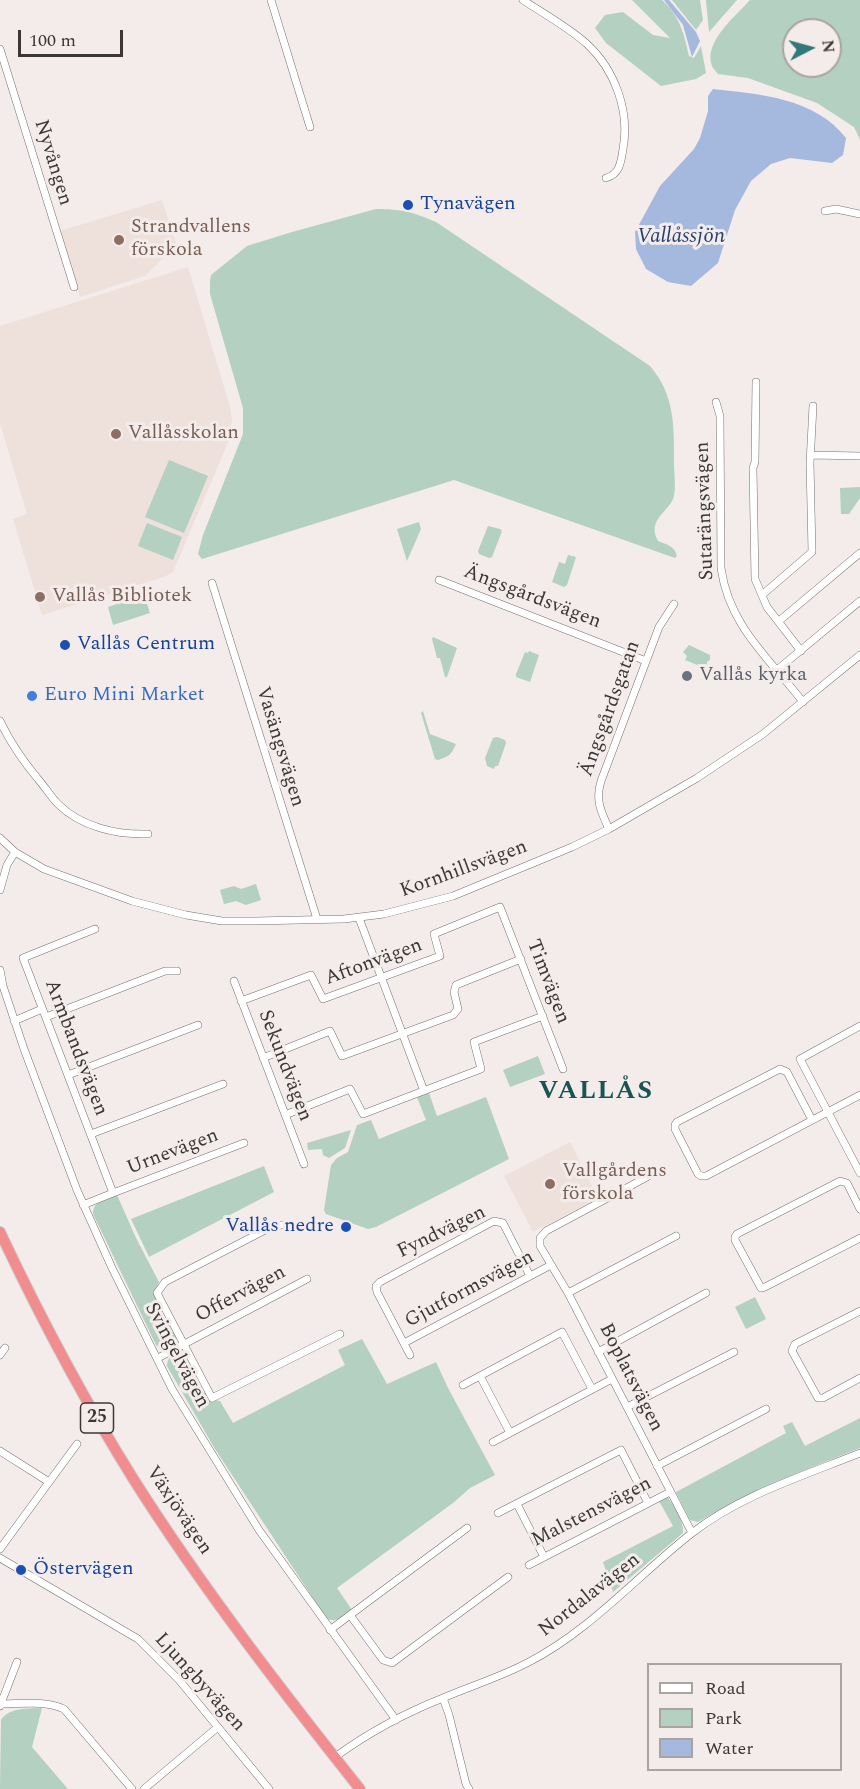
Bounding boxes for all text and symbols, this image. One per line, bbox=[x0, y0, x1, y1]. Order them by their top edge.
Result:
scale bar bbox=[21, 18, 126, 56]
north arrow bbox=[782, 18, 842, 78]
text: 100 m bbox=[29, 27, 76, 54]
text: N bbox=[815, 39, 841, 54]
street label: Nyvången bbox=[28, 117, 76, 209]
place label: Tynavägen bbox=[420, 193, 516, 217]
marker: Tynavägen bbox=[401, 198, 415, 212]
place label: Strandvallens förskola bbox=[131, 216, 251, 263]
water label: Vallåssjön bbox=[637, 225, 725, 251]
marker: Strandvallens förskola bbox=[112, 233, 126, 247]
place label: Vallåsskolan bbox=[128, 422, 239, 446]
marker: Vallåsskolan bbox=[109, 427, 123, 441]
street label: Sutarängsvägen bbox=[692, 441, 720, 581]
street label: Ängsgårdsvägen bbox=[460, 561, 604, 635]
place label: Vallås Bibliotek bbox=[52, 585, 192, 609]
marker: Vallås Bibliotek bbox=[33, 590, 47, 604]
place label: Vallås Centrum bbox=[77, 633, 215, 657]
marker: Vallås Centrum bbox=[58, 638, 72, 652]
street label: Ängsgårdsgatan bbox=[575, 638, 647, 780]
place label: Vallås kyrka bbox=[699, 664, 807, 688]
marker: Vallås kyrka bbox=[680, 669, 694, 683]
place label: Euro Mini Market bbox=[44, 684, 205, 708]
street label: Vasängsvägen bbox=[249, 684, 309, 810]
marker: Euro Mini Market bbox=[25, 689, 39, 703]
street label: Kornhillsvägen bbox=[397, 836, 531, 904]
street label: Aftonvägen bbox=[322, 934, 426, 992]
street label: Timvägen bbox=[520, 937, 574, 1027]
street label: Armbandsvägen bbox=[38, 977, 112, 1119]
street label: Sekundvägen bbox=[252, 1007, 316, 1125]
district label: VALLÅS bbox=[538, 1077, 654, 1109]
street label: Urnevägen bbox=[124, 1125, 222, 1181]
place label: Vallgårdens förskola bbox=[562, 1160, 667, 1207]
marker: Vallgårdens förskola bbox=[543, 1177, 557, 1191]
street label: Fyndvägen bbox=[394, 1201, 490, 1265]
place label: Vallås nedre bbox=[225, 1215, 334, 1239]
marker: Vallås nedre bbox=[339, 1220, 353, 1234]
street label: Gjutformsvägen bbox=[401, 1246, 539, 1334]
street label: Offervägen bbox=[192, 1261, 290, 1329]
street label: Svingelvägen bbox=[138, 1299, 214, 1413]
street label: Boplatsvägen bbox=[592, 1320, 668, 1436]
road number: 25 bbox=[80, 1403, 114, 1433]
street label: Växjövägen bbox=[140, 1462, 216, 1560]
street label: Malstensvägen bbox=[528, 1472, 656, 1554]
street label: Nordalavägen bbox=[534, 1549, 646, 1643]
place label: Östervägen bbox=[33, 1558, 134, 1582]
marker: Östervägen bbox=[14, 1563, 28, 1577]
street label: Ljungbyvägen bbox=[148, 1629, 250, 1737]
legend bbox=[647, 1663, 842, 1771]
text: Road bbox=[705, 1675, 746, 1702]
text: Park bbox=[705, 1705, 742, 1732]
text: Water bbox=[705, 1735, 753, 1762]

